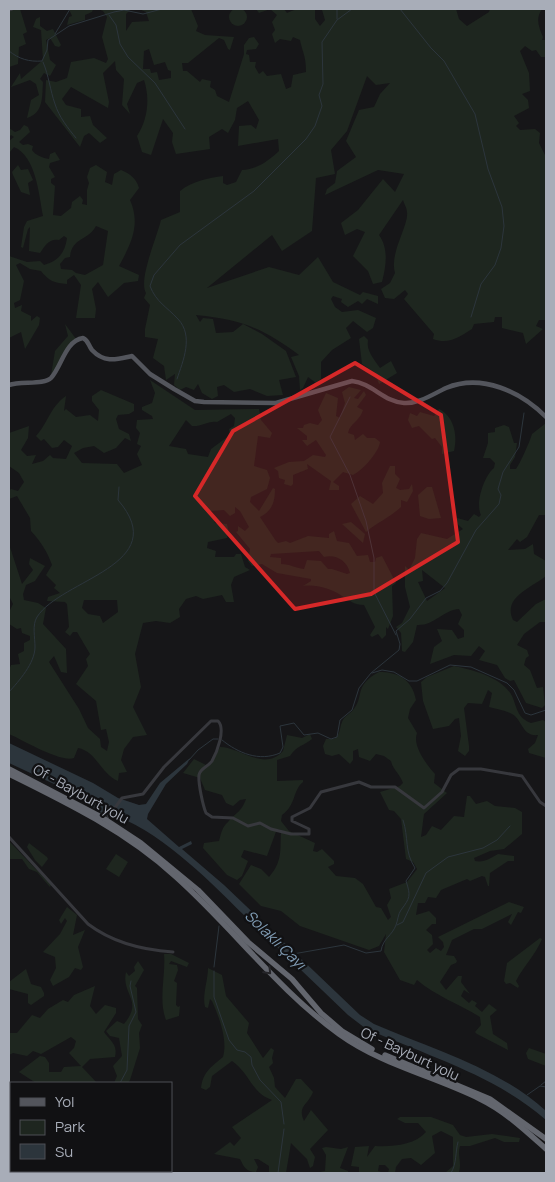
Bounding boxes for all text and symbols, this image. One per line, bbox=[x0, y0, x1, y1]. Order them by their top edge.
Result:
street label: Of - Bayburt yolu bbox=[30, 759, 133, 828]
water label: Solaklı Çayı bbox=[240, 905, 312, 975]
one-way arrow bbox=[262, 965, 271, 974]
street label: Of - Bayburt yolu bbox=[358, 1022, 463, 1085]
legend bbox=[10, 1082, 172, 1172]
text: Yol bbox=[55, 1091, 75, 1112]
text: Park bbox=[55, 1116, 85, 1137]
text: Su bbox=[55, 1141, 73, 1162]

